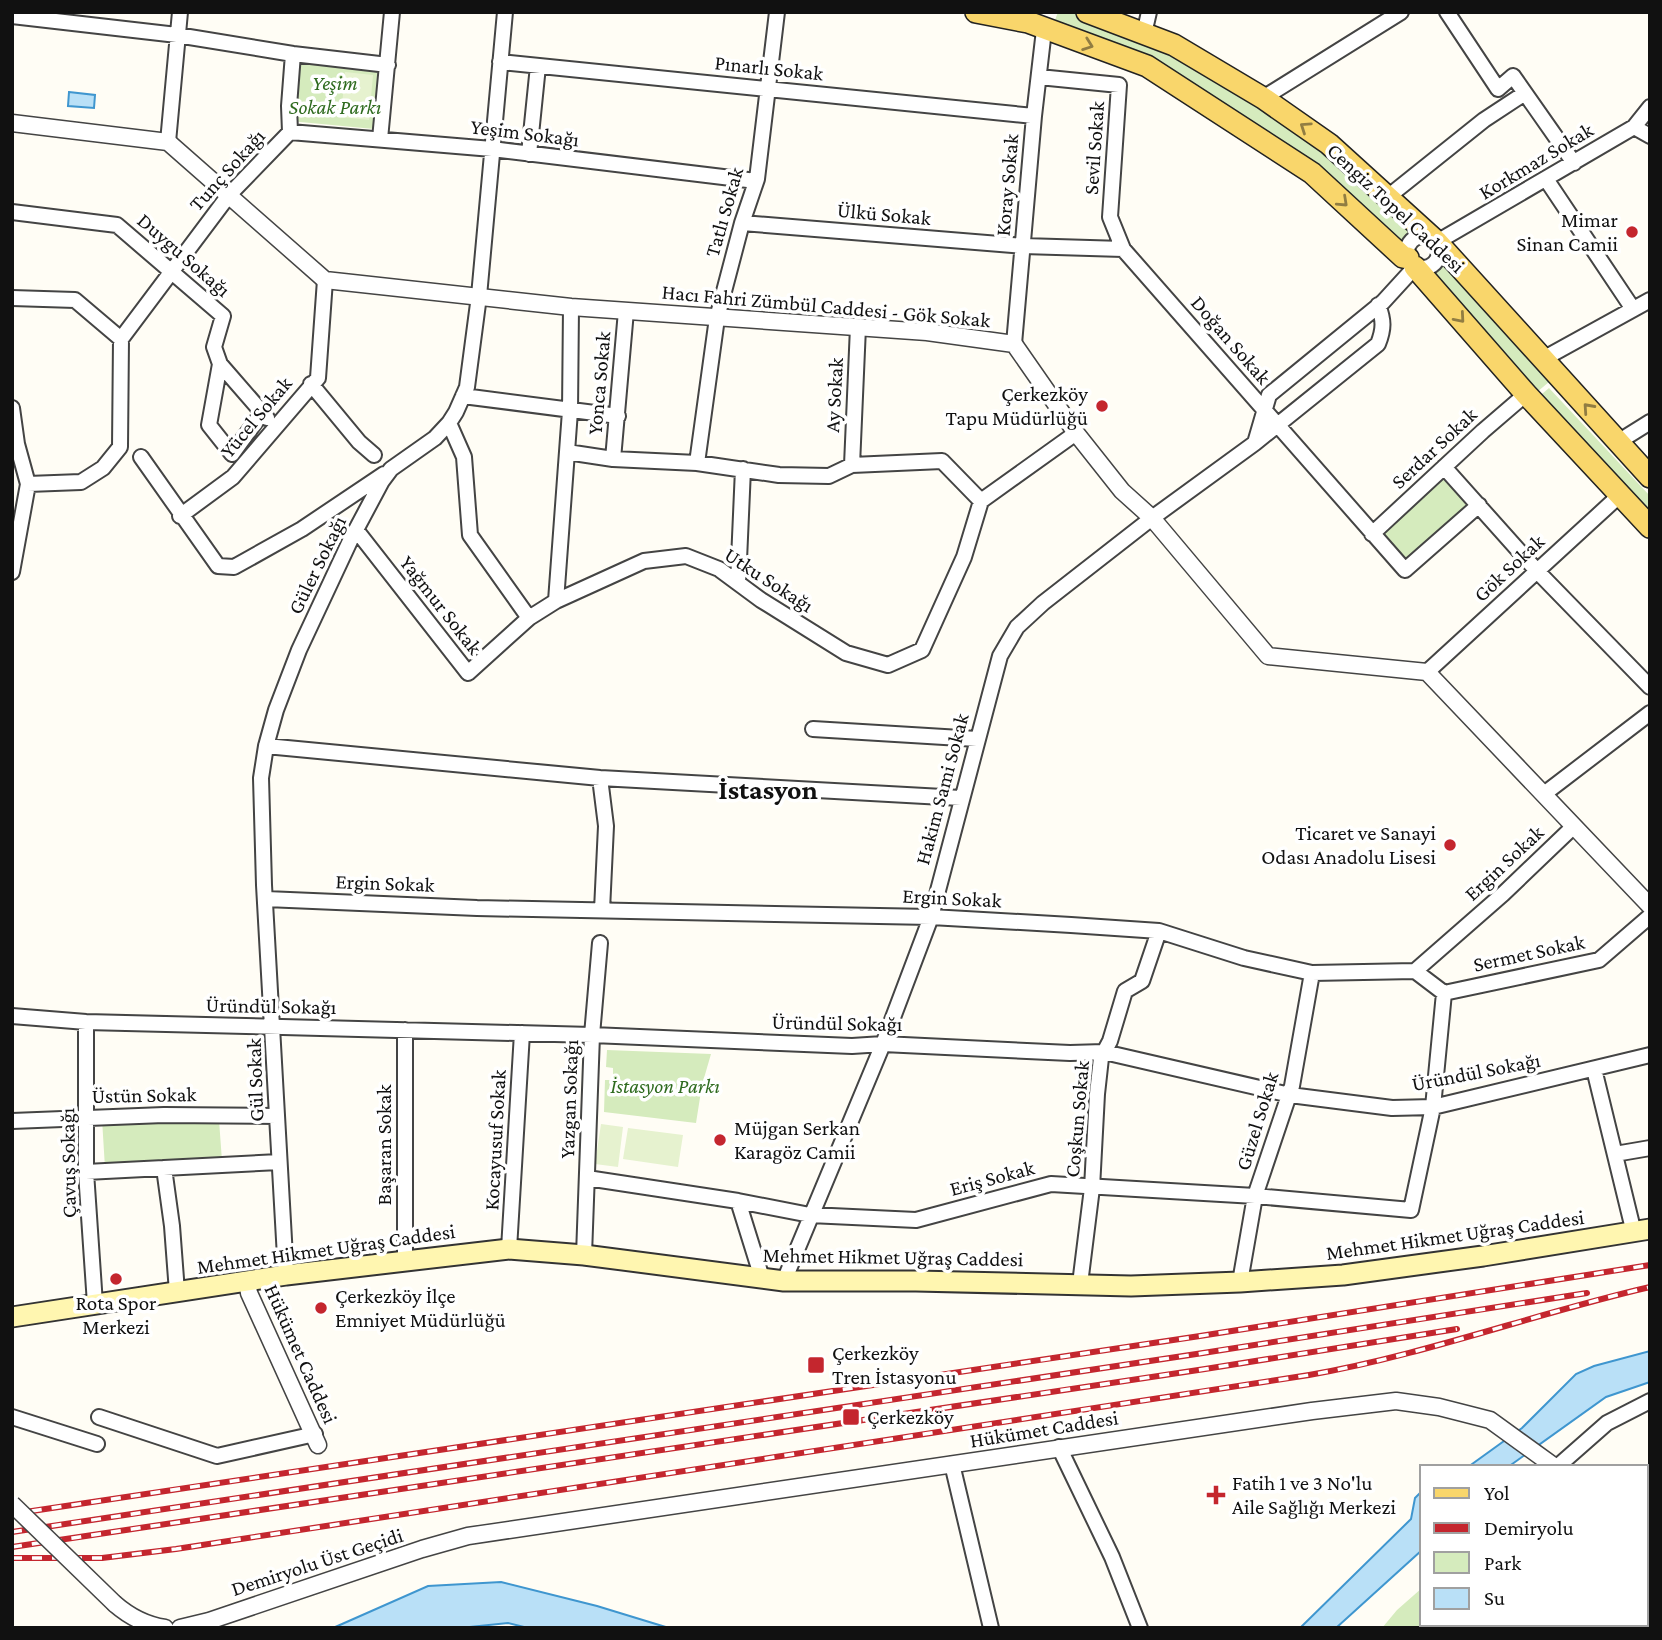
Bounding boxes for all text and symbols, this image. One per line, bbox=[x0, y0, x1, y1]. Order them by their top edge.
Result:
one-way arrow bbox=[1082, 37, 1094, 51]
street label: Pınarlı Sokak bbox=[713, 50, 825, 86]
park label: Yeşim Sokak Parkı bbox=[289, 71, 381, 119]
street label: Sevil Sokak bbox=[1079, 100, 1109, 196]
street label: Yeşim Sokağı bbox=[469, 114, 581, 152]
street label: Korkmaz Sokak bbox=[1475, 118, 1597, 204]
one-way arrow bbox=[1300, 123, 1313, 136]
street label: Tunç Sokağı bbox=[184, 124, 270, 216]
street label: Koray Sokak bbox=[991, 133, 1023, 237]
street label: Cengiz Topel Caddesi bbox=[1322, 138, 1470, 278]
street label: Tatlı Sokak bbox=[700, 164, 748, 260]
one-way arrow bbox=[1335, 193, 1348, 206]
street label: Ülkü Sokak bbox=[836, 198, 932, 230]
street label: Duygu Sokağı bbox=[133, 208, 236, 302]
place label: Mimar Sinan Camii bbox=[1517, 208, 1619, 256]
marker: Mimar Sinan Camii bbox=[1624, 224, 1640, 240]
street label: Hacı Fahri Zümbül Caddesi - Gök Sokak bbox=[661, 280, 991, 332]
street label: Doğan Sokak bbox=[1186, 291, 1276, 389]
one-way arrow bbox=[1451, 310, 1464, 323]
street label: Yonca Sokak bbox=[583, 330, 615, 436]
street label: Ay Sokak bbox=[820, 357, 848, 433]
street label: Yücel Sokak bbox=[215, 372, 297, 462]
place label: Çerkezköy Tapu Müdürlüğü bbox=[945, 382, 1088, 430]
marker: Çerkezköy Tapu Müdürlüğü bbox=[1094, 398, 1110, 414]
street label: Serdar Sokak bbox=[1386, 402, 1482, 494]
one-way arrow bbox=[1583, 403, 1596, 416]
street label: Güler Sokağı bbox=[283, 512, 351, 618]
street label: Gök Sokak bbox=[1469, 529, 1549, 607]
street label: Utku Sokağı bbox=[720, 542, 818, 618]
street label: Yağmur Sokak bbox=[395, 551, 487, 659]
street label: Hakim Sami Sokak bbox=[910, 711, 974, 867]
district label: İstasyon bbox=[718, 774, 818, 805]
street label: Ergin Sokak bbox=[1460, 820, 1548, 906]
place label: Ticaret ve Sanayi Odası Anadolu Lisesi bbox=[1261, 821, 1436, 869]
marker: Ticaret ve Sanayi Odası Anadolu Lisesi bbox=[1442, 837, 1458, 853]
street label: Ergin Sokak bbox=[335, 869, 435, 897]
street label: Ergin Sokak bbox=[902, 883, 1002, 913]
street label: Sermet Sokak bbox=[1471, 929, 1587, 977]
street label: Üründül Sokağı bbox=[205, 993, 337, 1019]
street label: Üründül Sokağı bbox=[771, 1010, 903, 1036]
street label: Gül Sokak bbox=[242, 1038, 268, 1122]
street label: Yazgan Sokağı bbox=[555, 1039, 583, 1159]
street label: Üründül Sokağı bbox=[1410, 1048, 1543, 1096]
street label: Coşkun Sokak bbox=[1060, 1060, 1094, 1178]
street label: Kocayusuf Sokak bbox=[479, 1069, 511, 1211]
street label: Güzel Sokak bbox=[1231, 1069, 1283, 1173]
park label: İstasyon Parkı bbox=[610, 1074, 720, 1098]
street label: Üstün Sokak bbox=[91, 1082, 197, 1108]
street label: Başaran Sokak bbox=[372, 1084, 396, 1206]
street label: Çavuş Sokağı bbox=[55, 1107, 81, 1218]
place label: Müjgan Serkan Karagöz Camii bbox=[734, 1116, 860, 1164]
marker: Müjgan Serkan Karagöz Camii bbox=[712, 1132, 728, 1148]
street label: Eriş Sokak bbox=[947, 1155, 1037, 1201]
street label: Mehmet Hikmet Uğraş Caddesi bbox=[1324, 1205, 1586, 1265]
street label: Mehmet Hikmet Uğraş Caddesi bbox=[195, 1219, 457, 1279]
street label: Mehmet Hikmet Uğraş Caddesi bbox=[763, 1243, 1024, 1271]
marker: Rota Spor Merkezi bbox=[108, 1271, 124, 1287]
street label: Hükümet Caddesi bbox=[260, 1281, 343, 1428]
place label: Çerkezköy İlçe Emniyet Müdürlüğü bbox=[335, 1284, 506, 1332]
place label: Rota Spor Merkezi bbox=[75, 1291, 157, 1339]
marker: Çerkezköy İlçe Emniyet Müdürlüğü bbox=[313, 1300, 329, 1316]
place label: Çerkezköy Tren İstasyonu bbox=[832, 1341, 957, 1389]
marker: Çerkezköy Tren İstasyonu bbox=[806, 1355, 826, 1375]
place label: Çerkezköy bbox=[867, 1405, 954, 1429]
street label: Hükümet Caddesi bbox=[968, 1405, 1120, 1453]
marker: Çerkezköy bbox=[841, 1407, 861, 1427]
legend bbox=[1420, 1465, 1648, 1626]
place label: Fatih 1 ve 3 No'lu Aile Sağlığı Merkezi bbox=[1232, 1471, 1396, 1519]
text: Yol bbox=[1484, 1481, 1510, 1505]
marker: Fatih 1 ve 3 No'lu Aile Sağlığı Merkezi bbox=[1206, 1485, 1226, 1505]
text: Demiryolu bbox=[1484, 1516, 1574, 1540]
street label: Demiryolu Üst Geçidi bbox=[228, 1523, 406, 1601]
text: Park bbox=[1484, 1551, 1521, 1575]
text: Su bbox=[1484, 1586, 1505, 1610]

